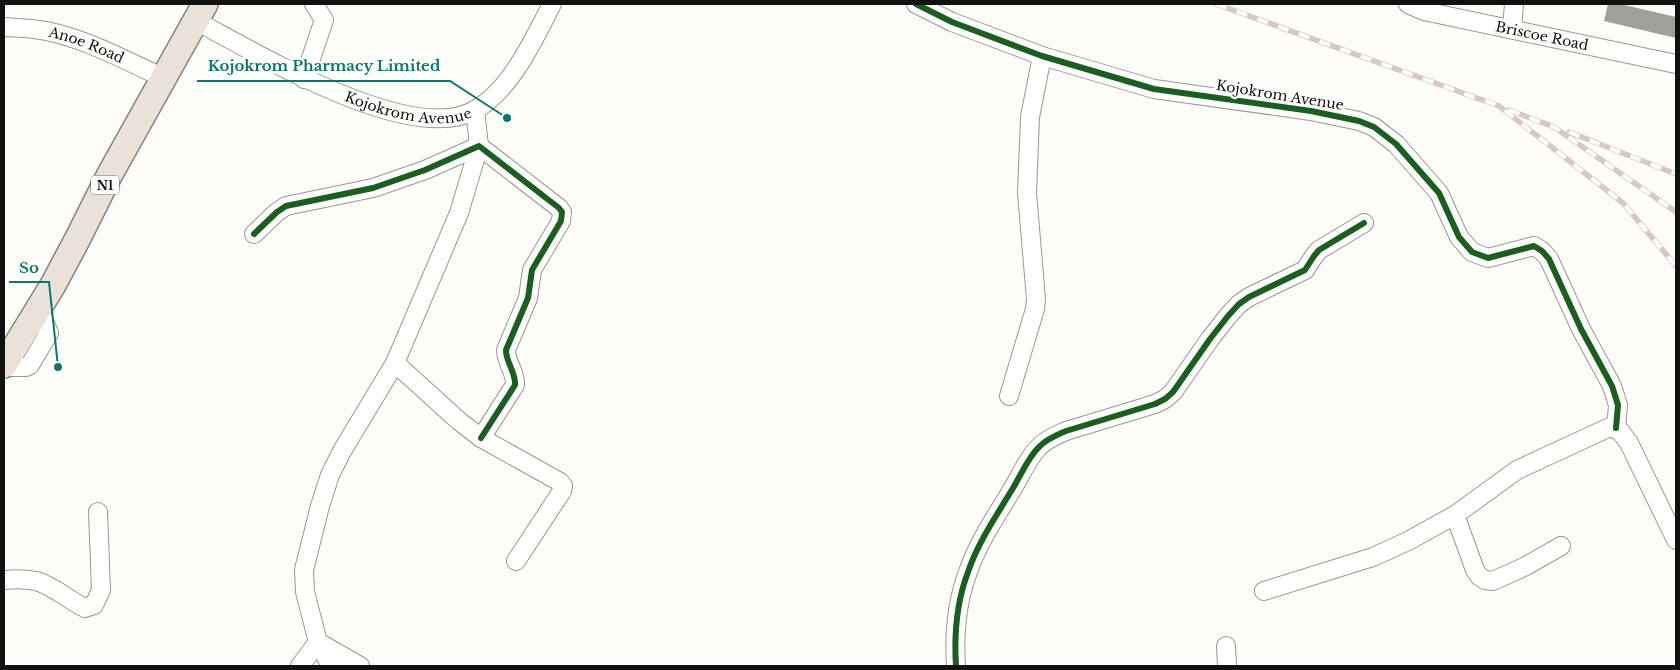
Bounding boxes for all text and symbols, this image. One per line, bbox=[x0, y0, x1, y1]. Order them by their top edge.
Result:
street label: Briscoe Road bbox=[1494, 17, 1591, 54]
street label: Anoe Road bbox=[46, 23, 128, 67]
callout: Kojokrom Pharmacy Limited bbox=[197, 51, 450, 81]
text: Kojokrom Pharmacy Limited bbox=[208, 56, 441, 75]
street label: Kojokrom Avenue bbox=[1215, 76, 1345, 114]
street label: Kojokrom Avenue bbox=[342, 88, 474, 128]
road number: N1 bbox=[91, 176, 119, 194]
callout: So bbox=[9, 252, 49, 282]
text: So bbox=[19, 258, 39, 277]

